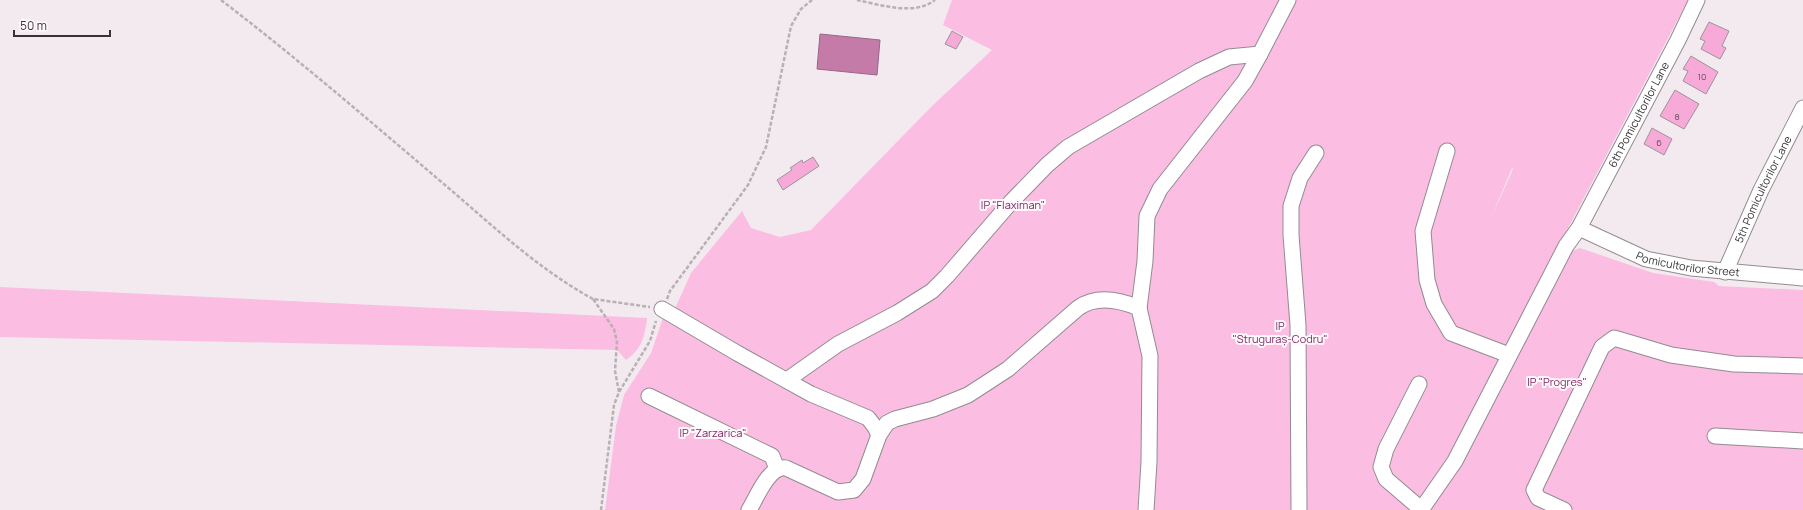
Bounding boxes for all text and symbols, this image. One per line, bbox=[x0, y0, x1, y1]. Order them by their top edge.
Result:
scale bar bbox=[14, 12, 110, 38]
text: 50 m bbox=[20, 17, 47, 34]
street label: 6th Pomicultorilor Lane bbox=[1606, 59, 1672, 169]
house number: 10 bbox=[1698, 70, 1707, 83]
house number: 8 bbox=[1674, 110, 1680, 123]
street label: 5th Pomicultorilor Lane bbox=[1731, 133, 1795, 245]
house number: 6 bbox=[1656, 138, 1662, 148]
park label: IP "Flaximan" bbox=[981, 197, 1045, 212]
street label: Pomicultorilor Street bbox=[1634, 247, 1740, 279]
park label: IP "Struguraș-Codru" bbox=[1232, 318, 1328, 346]
park label: IP "Progres" bbox=[1527, 374, 1587, 389]
park label: IP "Zarzarica" bbox=[680, 425, 746, 440]

